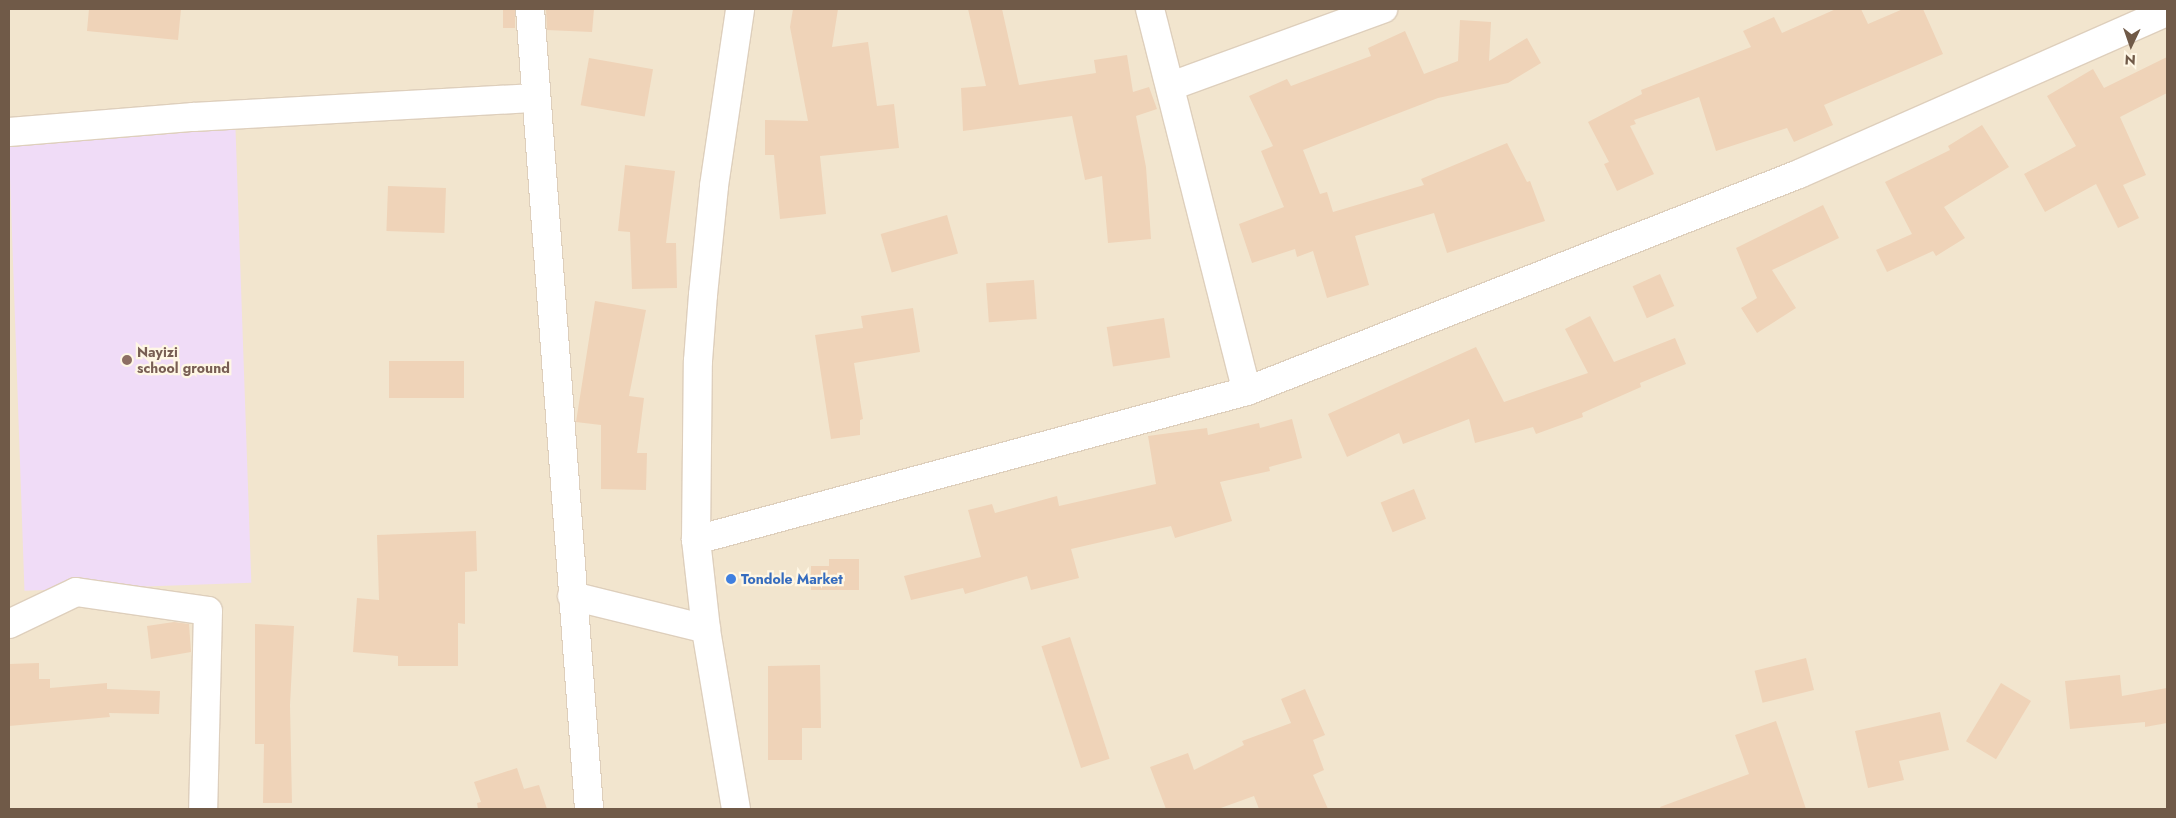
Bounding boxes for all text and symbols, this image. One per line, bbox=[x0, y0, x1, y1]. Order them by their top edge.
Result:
north arrow bbox=[2106, 20, 2156, 70]
text: N bbox=[2124, 50, 2136, 70]
place label: Nayizi school ground bbox=[137, 344, 230, 377]
marker: Nayizi school ground bbox=[121, 354, 133, 366]
place label: Tondole Market bbox=[741, 571, 843, 587]
marker: Tondole Market bbox=[725, 573, 737, 585]

